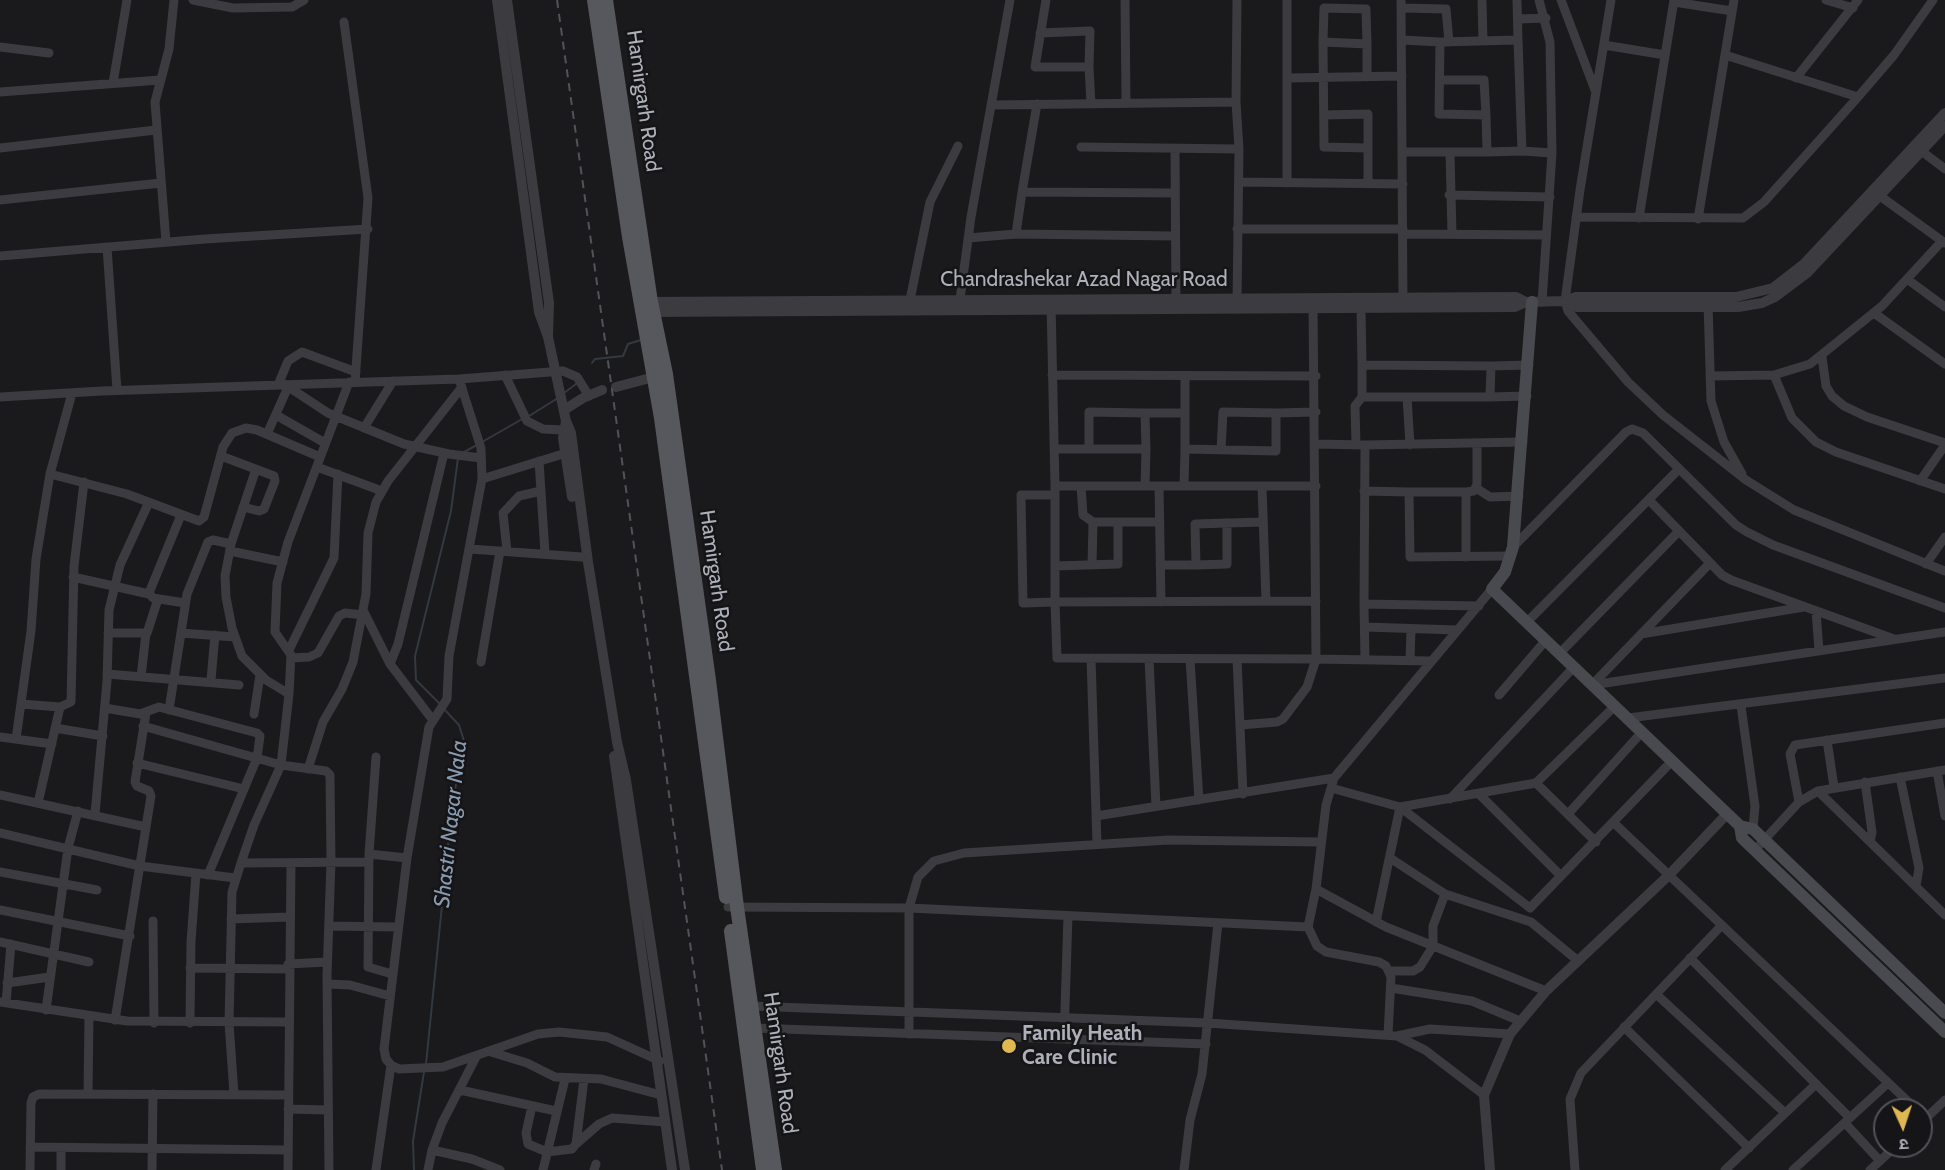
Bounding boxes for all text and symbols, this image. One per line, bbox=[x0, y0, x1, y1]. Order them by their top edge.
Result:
street label: Hamirgarh Road bbox=[621, 28, 665, 174]
street label: Chandrashekar Azad Nagar Road bbox=[940, 267, 1228, 293]
street label: Hamirgarh Road bbox=[694, 508, 738, 654]
water label: Shastri Nagar Nala bbox=[429, 739, 473, 909]
street label: Hamirgarh Road bbox=[758, 990, 802, 1136]
place label: Family Heath Care Clinic bbox=[1022, 1021, 1142, 1071]
marker: Family Heath Care Clinic bbox=[1000, 1037, 1018, 1055]
north arrow bbox=[1873, 1098, 1933, 1158]
text: उ bbox=[1899, 1135, 1909, 1154]

